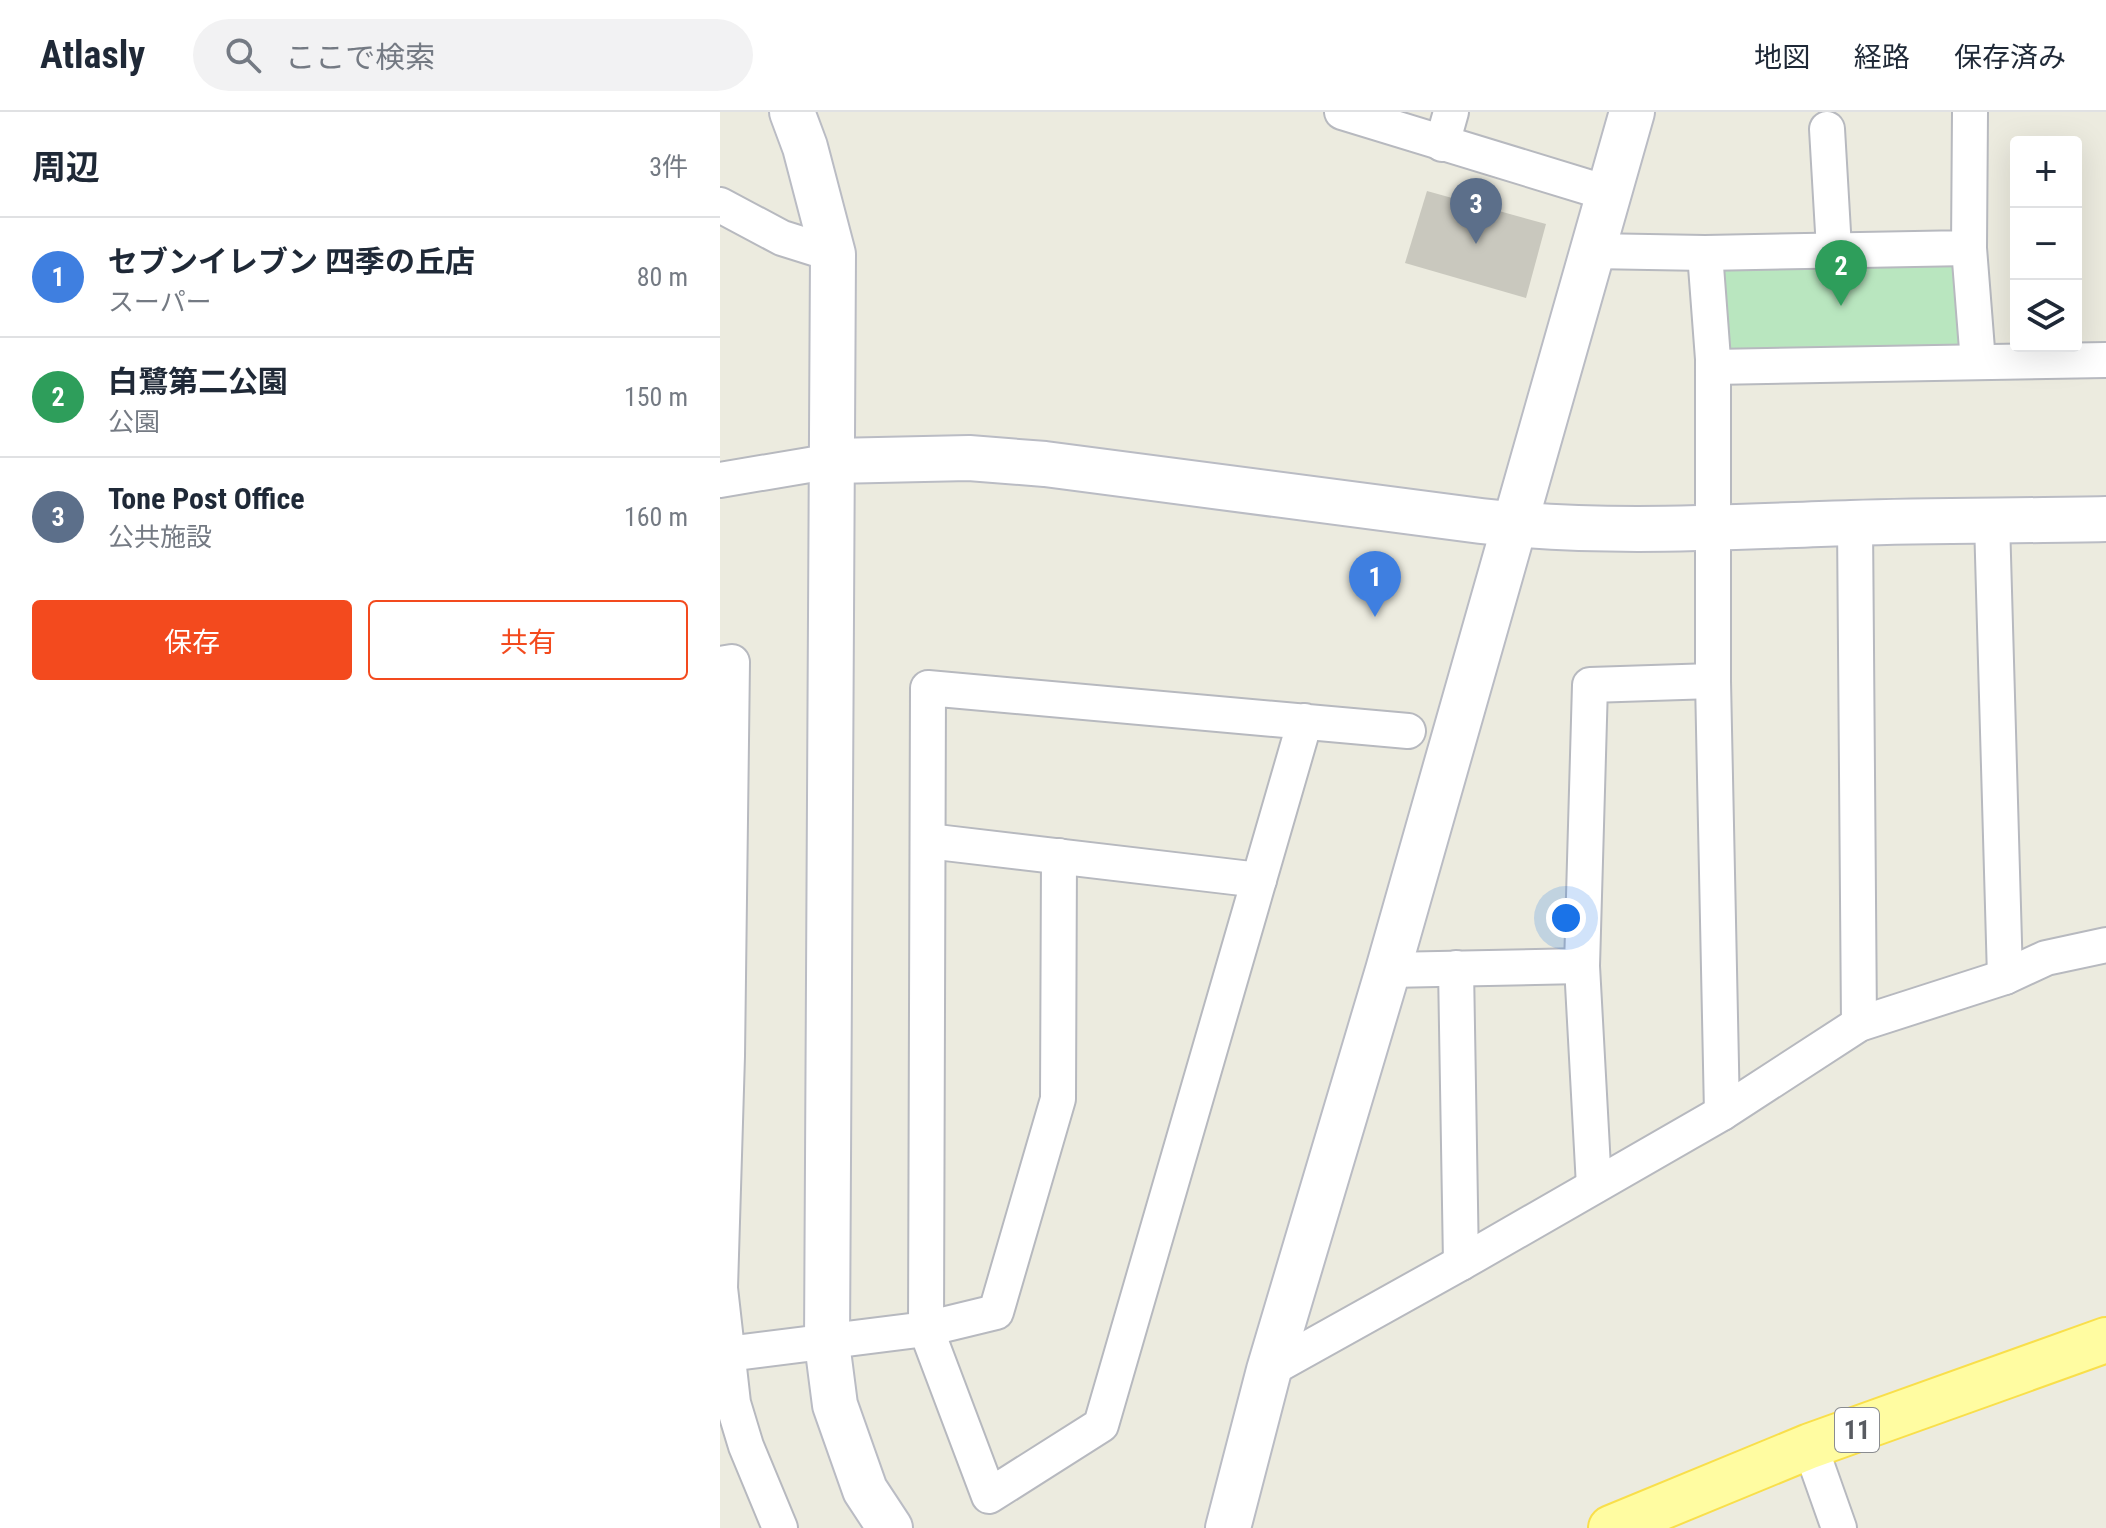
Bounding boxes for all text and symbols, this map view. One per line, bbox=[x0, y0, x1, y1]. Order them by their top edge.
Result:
search box bbox=[193, 19, 753, 91]
text: Atlasly bbox=[40, 33, 145, 77]
icon: search bbox=[221, 33, 265, 77]
text: ここで検索 bbox=[285, 40, 435, 75]
text: 地図 bbox=[1754, 41, 1810, 74]
text: 経路 bbox=[1854, 41, 1910, 74]
text: 保存済み bbox=[1954, 41, 2066, 74]
map controls bbox=[2010, 136, 2082, 352]
button: + bbox=[2010, 136, 2082, 208]
text: 周辺 bbox=[32, 147, 100, 187]
text: 3件 bbox=[649, 152, 688, 182]
pin: 3 bbox=[1450, 178, 1502, 244]
button: − bbox=[2010, 208, 2082, 280]
pin: 2 bbox=[1815, 240, 1867, 306]
text: セブンイレブン 四季の丘店 bbox=[108, 244, 475, 279]
text: 1 bbox=[51, 262, 65, 292]
text: 80 m bbox=[637, 262, 688, 292]
button: layers bbox=[2010, 280, 2082, 352]
text: スーパー bbox=[108, 287, 212, 317]
text: 白鷺第二公園 bbox=[108, 364, 288, 399]
text: 2 bbox=[51, 382, 65, 412]
text: 150 m bbox=[624, 382, 688, 412]
text: 公園 bbox=[108, 407, 160, 437]
text: Tone Post Office bbox=[108, 481, 305, 516]
text: 3 bbox=[51, 502, 65, 532]
text: 160 m bbox=[624, 502, 688, 532]
text: 公共施設 bbox=[108, 522, 212, 552]
pin: 1 bbox=[1349, 551, 1401, 617]
button: 保存 bbox=[32, 600, 352, 680]
button: 共有 bbox=[368, 600, 688, 680]
your location bbox=[1546, 898, 1586, 938]
road number: 11 bbox=[1835, 1408, 1879, 1452]

